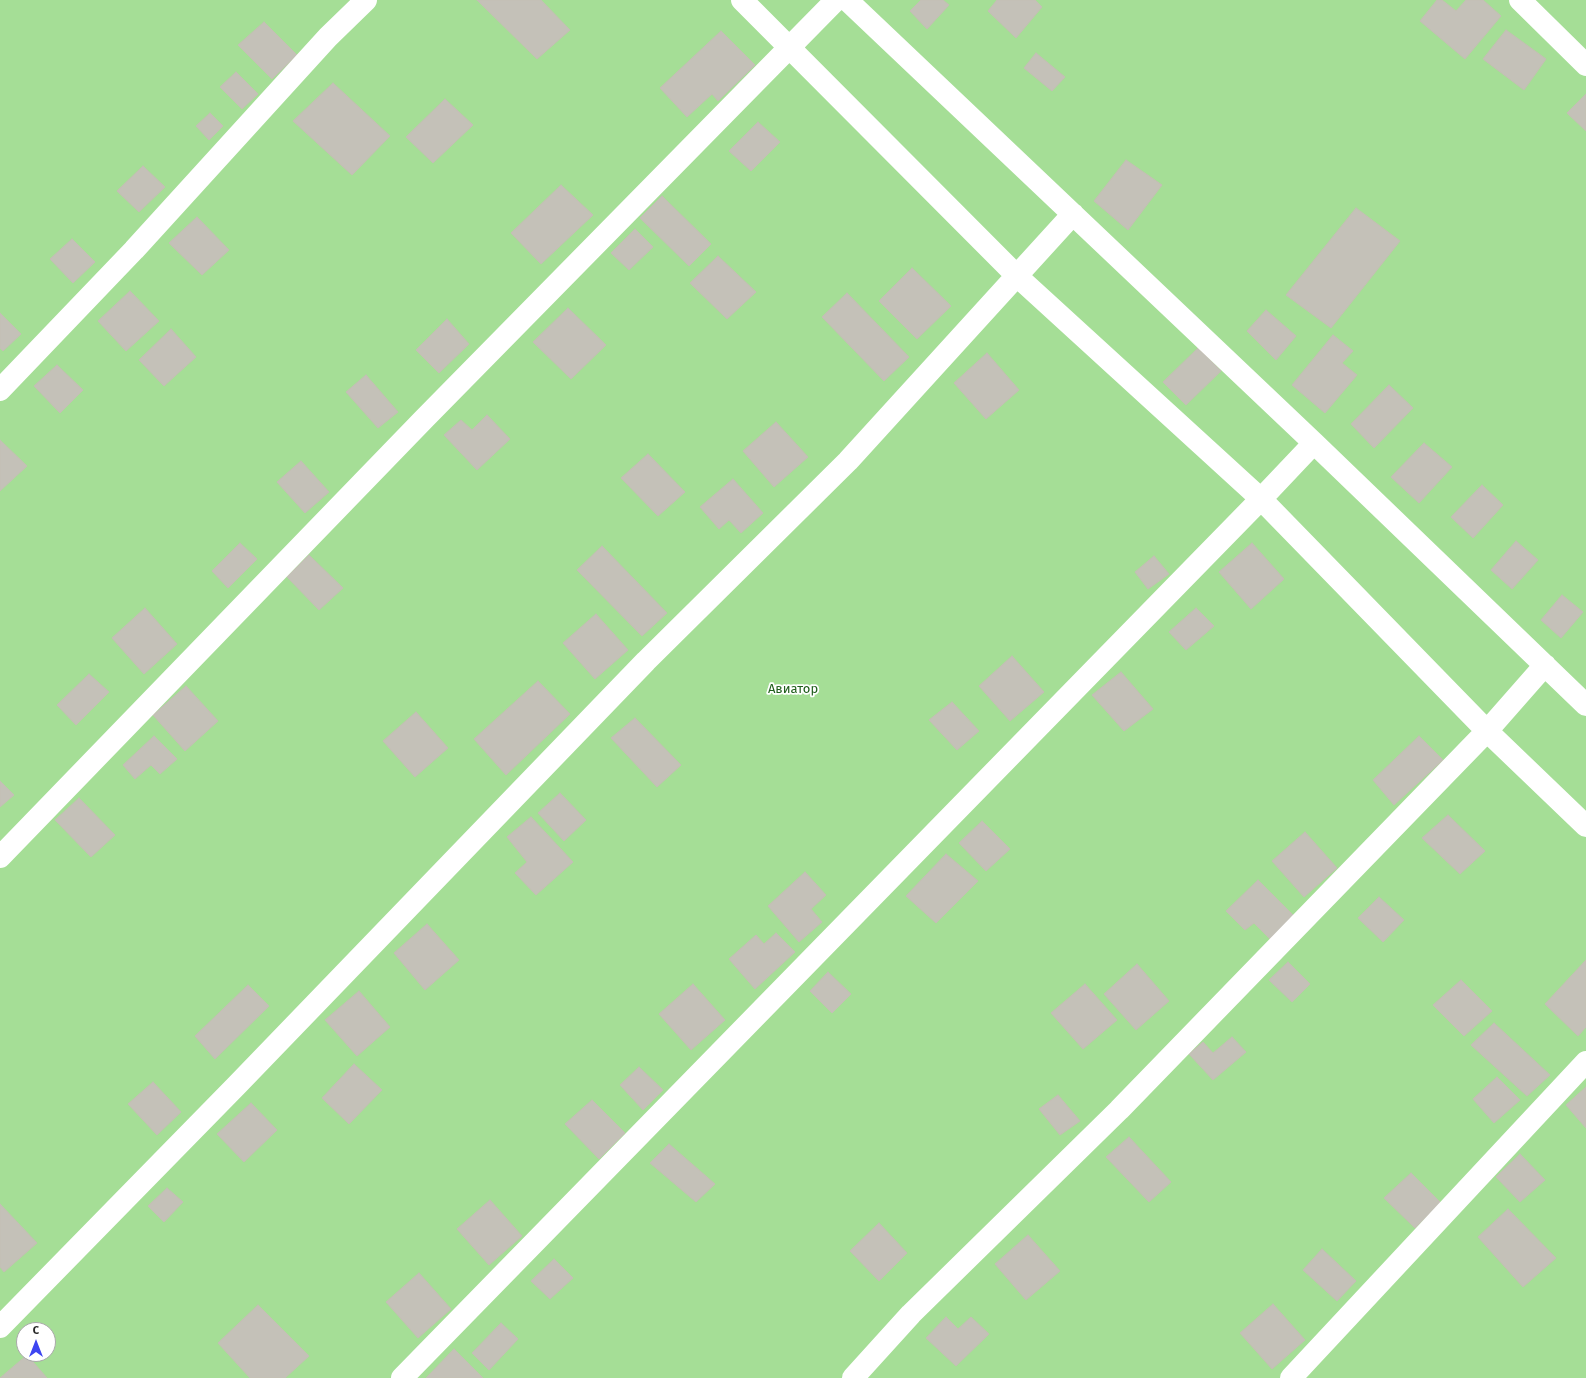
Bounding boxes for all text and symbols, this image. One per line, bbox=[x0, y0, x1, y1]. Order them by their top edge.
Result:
park label: Авиатор bbox=[768, 681, 818, 697]
north arrow bbox=[16, 1322, 56, 1362]
text: С bbox=[33, 1324, 39, 1337]

